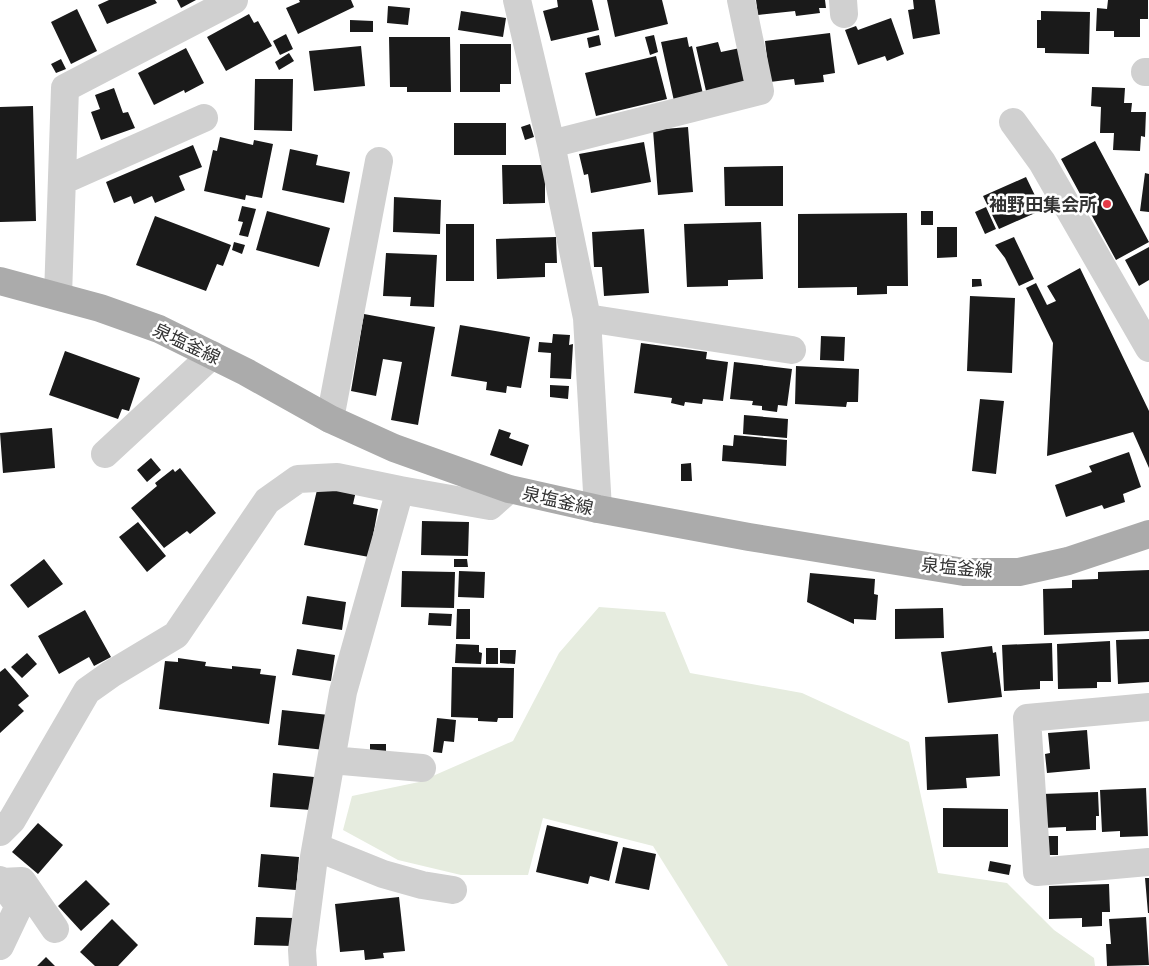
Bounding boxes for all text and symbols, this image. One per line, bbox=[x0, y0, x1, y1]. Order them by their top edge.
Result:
place label: 袖野田集会所 bbox=[989, 193, 1097, 215]
marker: 袖野田集会所 bbox=[1101, 198, 1113, 210]
street label: 泉塩釜線 bbox=[150, 318, 224, 368]
street label: 泉塩釜線 bbox=[520, 481, 596, 519]
street label: 泉塩釜線 bbox=[920, 553, 994, 581]

